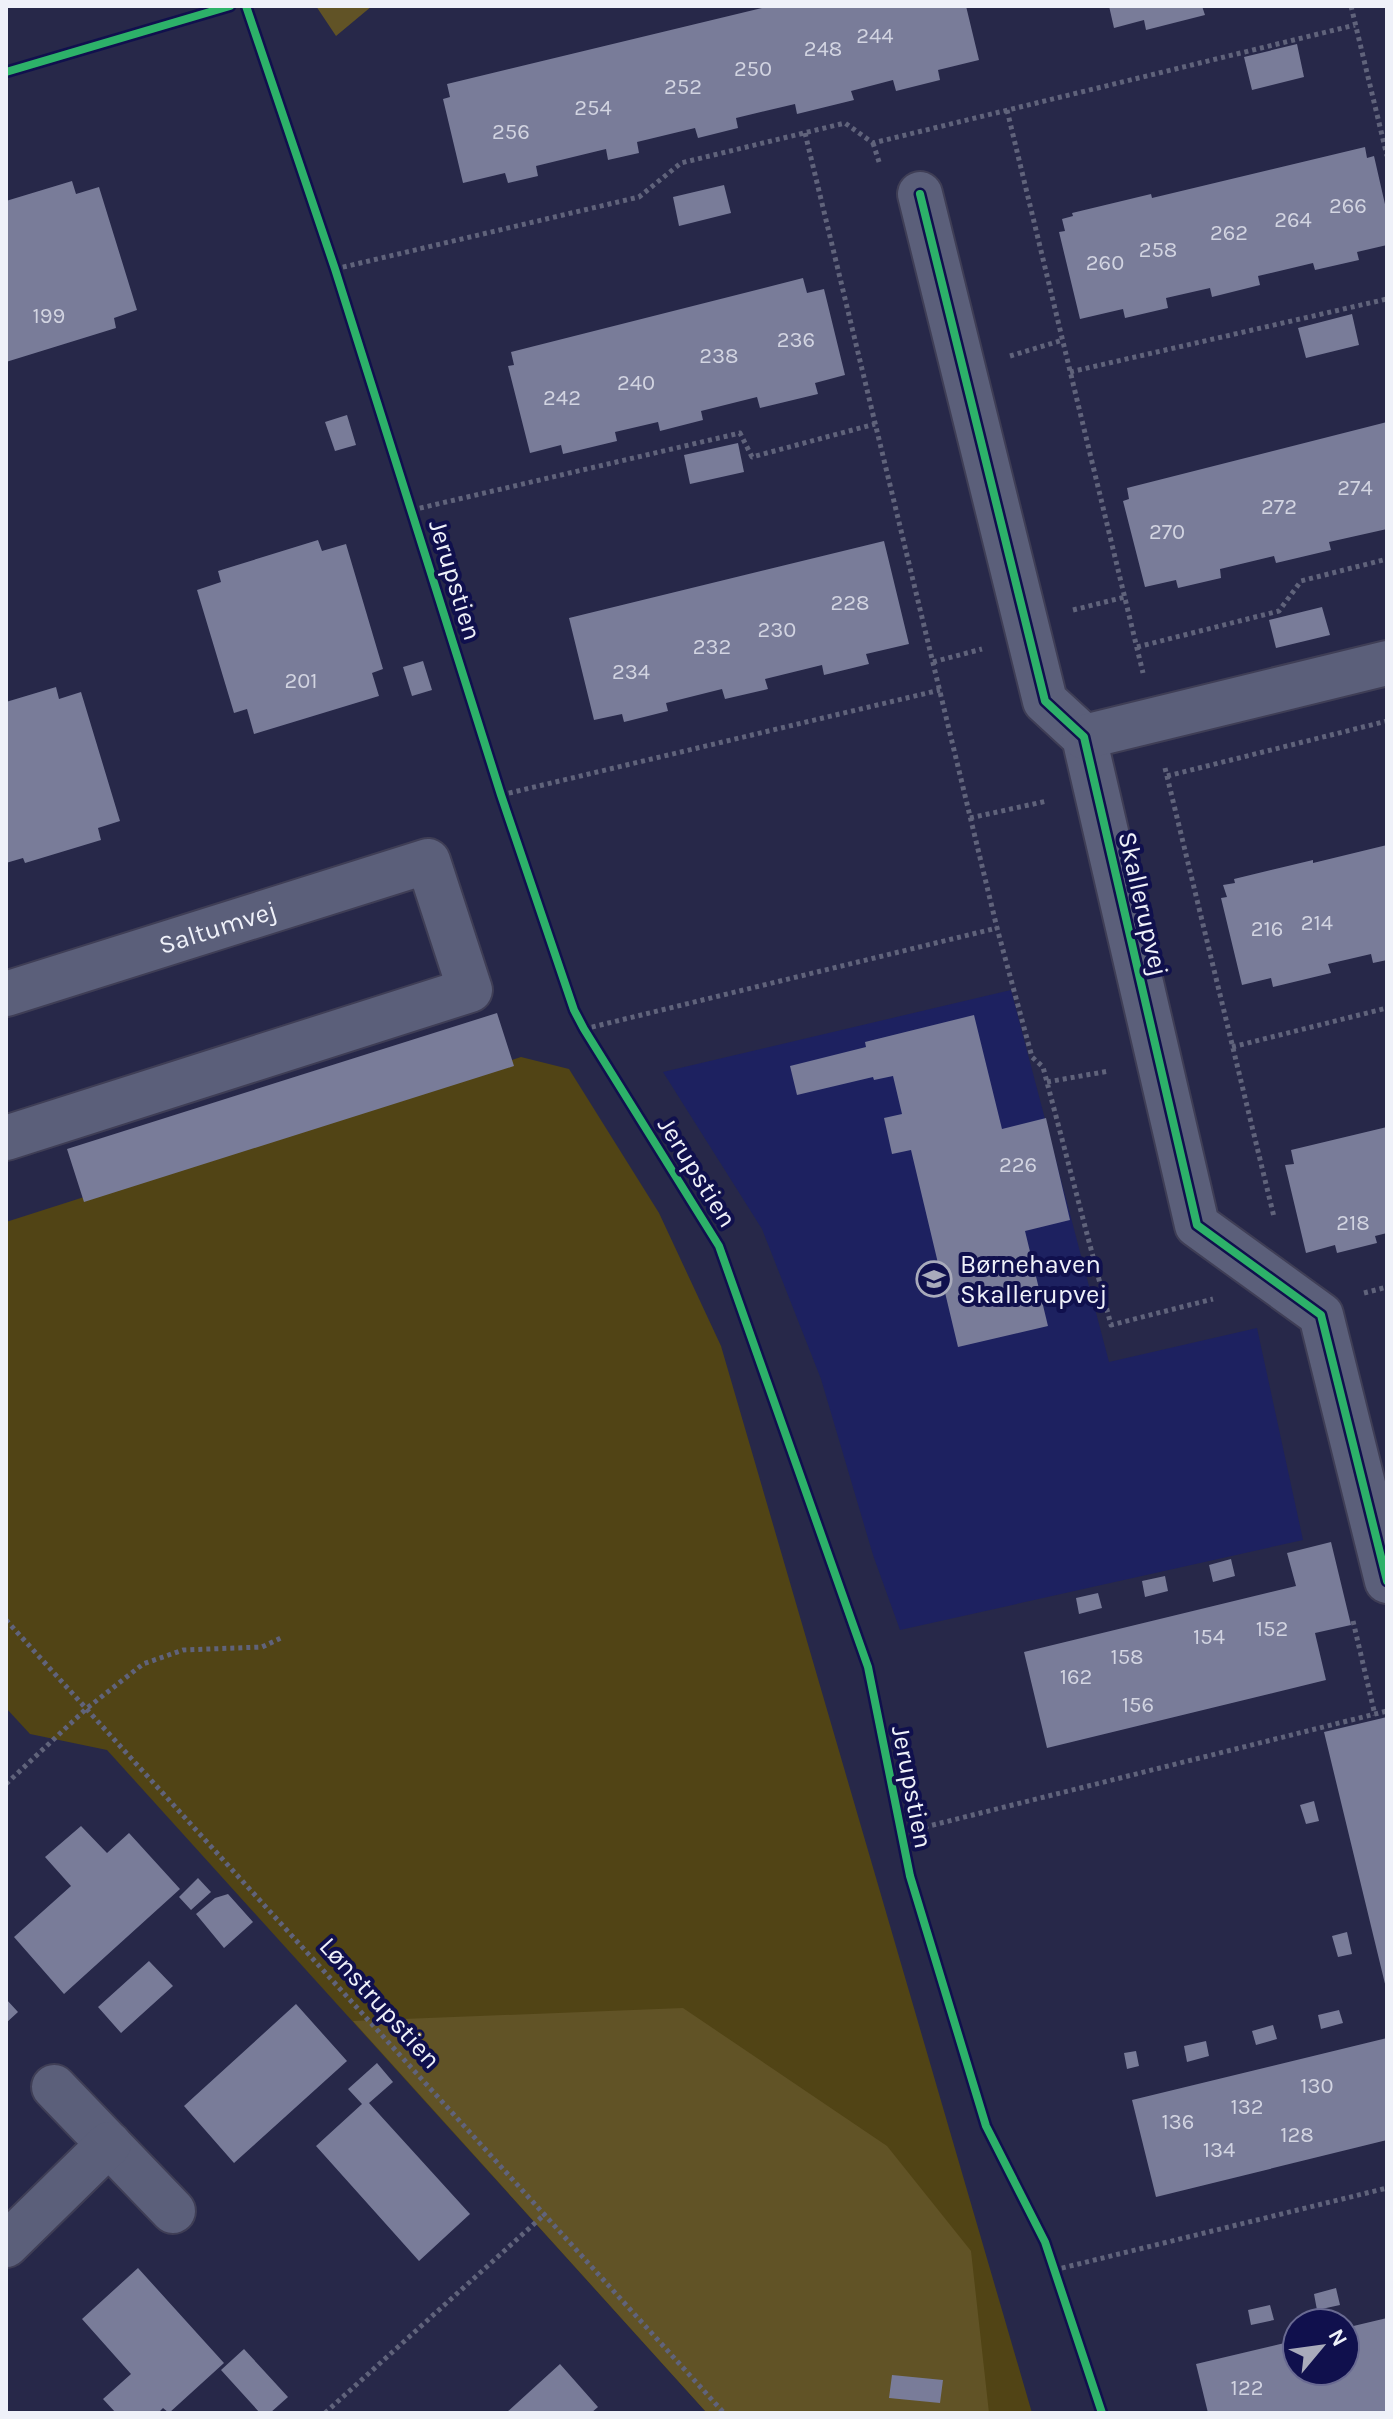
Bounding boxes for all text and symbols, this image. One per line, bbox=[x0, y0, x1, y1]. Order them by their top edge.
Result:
house number: 244 bbox=[856, 23, 894, 49]
house number: 248 bbox=[804, 36, 842, 62]
house number: 250 bbox=[734, 56, 772, 82]
house number: 252 bbox=[664, 74, 702, 100]
house number: 254 bbox=[574, 95, 612, 121]
house number: 256 bbox=[492, 119, 530, 145]
house number: 266 bbox=[1329, 193, 1367, 219]
house number: 264 bbox=[1274, 207, 1312, 233]
house number: 262 bbox=[1210, 220, 1248, 246]
house number: 258 bbox=[1139, 237, 1177, 263]
house number: 260 bbox=[1086, 250, 1124, 276]
house number: 199 bbox=[33, 303, 65, 329]
house number: 236 bbox=[777, 327, 815, 353]
house number: 238 bbox=[699, 343, 739, 369]
house number: 240 bbox=[617, 370, 655, 396]
house number: 242 bbox=[543, 385, 581, 411]
house number: 274 bbox=[1337, 475, 1373, 501]
house number: 272 bbox=[1261, 494, 1297, 520]
street label: Jerupstien bbox=[422, 516, 488, 644]
house number: 270 bbox=[1149, 519, 1185, 545]
house number: 228 bbox=[830, 590, 870, 616]
house number: 230 bbox=[758, 617, 796, 643]
house number: 232 bbox=[693, 634, 731, 660]
house number: 234 bbox=[612, 659, 650, 685]
house number: 201 bbox=[284, 668, 318, 694]
street label: Skallerupvej bbox=[1111, 829, 1175, 979]
street label: Saltumvej bbox=[155, 894, 280, 960]
house number: 214 bbox=[1301, 910, 1333, 936]
house number: 216 bbox=[1251, 916, 1283, 942]
street label: Jerupstien bbox=[651, 1111, 743, 1233]
house number: 226 bbox=[999, 1152, 1037, 1178]
house number: 218 bbox=[1336, 1210, 1370, 1236]
place label: Børnehaven Skallerupvej bbox=[960, 1249, 1108, 1310]
school or university icon: Børnehaven Skallerupvej bbox=[915, 1260, 953, 1298]
house number: 152 bbox=[1256, 1616, 1288, 1642]
house number: 154 bbox=[1193, 1624, 1225, 1650]
house number: 158 bbox=[1110, 1644, 1144, 1670]
house number: 162 bbox=[1060, 1664, 1092, 1690]
house number: 156 bbox=[1122, 1692, 1154, 1718]
street label: Jerupstien bbox=[885, 1723, 939, 1851]
street label: Lønstrupstien bbox=[313, 1931, 447, 2075]
house number: 130 bbox=[1300, 2073, 1334, 2099]
house number: 132 bbox=[1230, 2094, 1264, 2120]
house number: 136 bbox=[1162, 2109, 1194, 2135]
house number: 128 bbox=[1280, 2122, 1314, 2148]
house number: 134 bbox=[1203, 2137, 1235, 2163]
north arrow bbox=[1281, 2307, 1361, 2387]
text: N bbox=[1322, 2325, 1353, 2351]
house number: 122 bbox=[1231, 2375, 1263, 2401]

